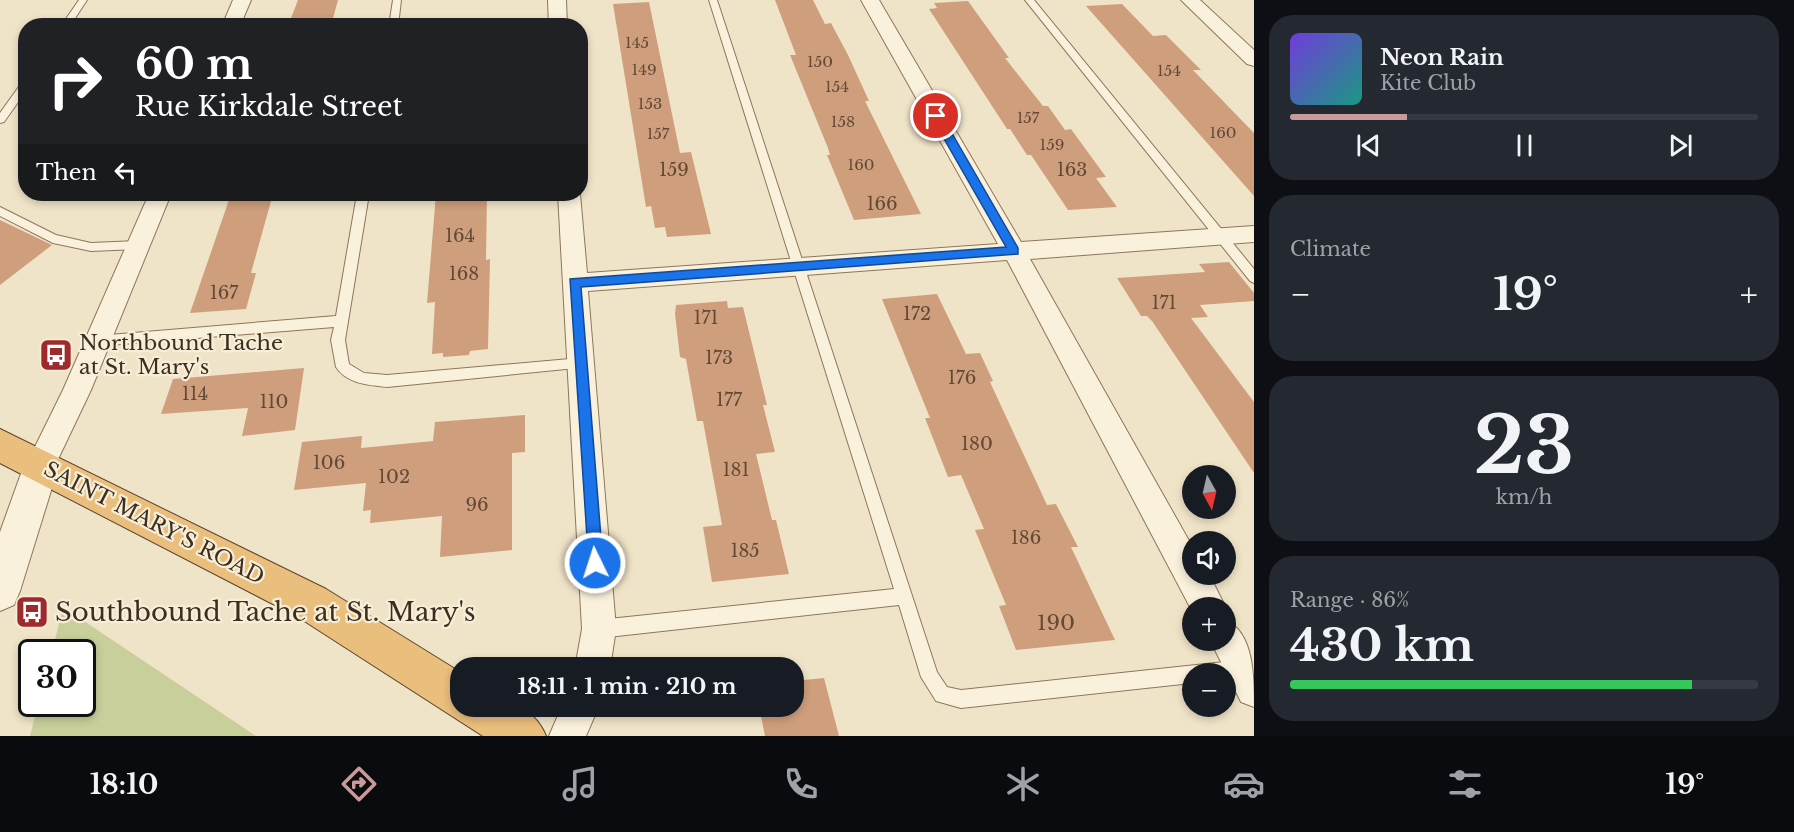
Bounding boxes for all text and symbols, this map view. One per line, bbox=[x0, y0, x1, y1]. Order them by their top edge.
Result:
house number: 145 bbox=[625, 33, 649, 52]
text: 60 m bbox=[135, 38, 253, 90]
icon: right bbox=[36, 42, 114, 120]
text: Neon Rain bbox=[1380, 44, 1504, 71]
house number: 150 bbox=[807, 52, 833, 71]
house number: 149 bbox=[631, 60, 657, 79]
house number: 154 bbox=[1157, 61, 1181, 80]
text: Kite Club bbox=[1380, 71, 1476, 95]
house number: 154 bbox=[825, 77, 849, 96]
text: Rue Kirkdale Street bbox=[135, 90, 403, 123]
pin bbox=[910, 90, 961, 141]
house number: 153 bbox=[638, 94, 662, 113]
icon: arrive bbox=[919, 99, 952, 132]
house number: 157 bbox=[1017, 108, 1040, 127]
house number: 158 bbox=[831, 112, 855, 131]
house number: 160 bbox=[1209, 123, 1237, 142]
house number: 157 bbox=[647, 124, 670, 143]
icon: previous bbox=[1352, 129, 1385, 162]
icon: pause bbox=[1508, 129, 1541, 162]
icon: next bbox=[1664, 129, 1697, 162]
house number: 159 bbox=[1040, 135, 1064, 154]
house number: 160 bbox=[847, 155, 875, 174]
icon: left bbox=[109, 156, 142, 189]
text: Then bbox=[36, 159, 97, 186]
house number: 159 bbox=[659, 159, 689, 181]
house number: 163 bbox=[1057, 159, 1087, 181]
house number: 166 bbox=[866, 193, 898, 215]
house number: 164 bbox=[445, 225, 475, 247]
text: Climate bbox=[1290, 237, 1371, 261]
house number: 168 bbox=[449, 263, 479, 285]
text: 19° bbox=[1493, 266, 1558, 322]
text: − bbox=[1290, 274, 1311, 315]
text: + bbox=[1740, 274, 1758, 315]
house number: 167 bbox=[210, 282, 239, 304]
house number: 171 bbox=[1151, 292, 1177, 314]
house number: 172 bbox=[903, 303, 931, 325]
house number: 171 bbox=[693, 307, 719, 329]
place label: Northbound Tache at St. Mary's bbox=[79, 330, 283, 380]
bus stop icon: Northbound Tache at St. Mary's bbox=[38, 337, 74, 373]
house number: 173 bbox=[705, 347, 733, 369]
house number: 176 bbox=[948, 367, 976, 389]
house number: 114 bbox=[182, 383, 208, 405]
house number: 177 bbox=[716, 389, 743, 411]
house number: 110 bbox=[260, 391, 288, 413]
text: 23 bbox=[1474, 397, 1574, 494]
house number: 180 bbox=[961, 433, 993, 455]
house number: 106 bbox=[313, 452, 345, 474]
street label: SAINT MARY'S ROAD bbox=[39, 456, 269, 590]
house number: 181 bbox=[723, 459, 749, 481]
north arrow bbox=[1182, 465, 1236, 519]
map controls bbox=[1182, 465, 1236, 717]
house number: 102 bbox=[378, 466, 410, 488]
text: km/h bbox=[1496, 485, 1552, 509]
house number: 96 bbox=[465, 494, 489, 516]
house number: 186 bbox=[1011, 527, 1041, 549]
position arrow bbox=[563, 531, 627, 595]
button: sound bbox=[1182, 531, 1236, 585]
house number: 185 bbox=[730, 540, 760, 562]
text: Range · 86% bbox=[1290, 588, 1410, 612]
bus stop icon: Southbound Tache at St. Mary's bbox=[14, 594, 50, 630]
place label: Southbound Tache at St. Mary's bbox=[55, 596, 476, 628]
button: + bbox=[1182, 597, 1236, 651]
house number: 190 bbox=[1037, 610, 1075, 636]
text: 430 km bbox=[1290, 617, 1474, 673]
speed limit sign: 30 bbox=[18, 639, 96, 717]
button: − bbox=[1182, 663, 1236, 717]
text: 18:11 · 1 min · 210 m bbox=[517, 673, 737, 700]
icon: directions bbox=[338, 763, 380, 805]
icon: music bbox=[559, 763, 601, 805]
icon: phone bbox=[780, 763, 822, 805]
icon: climate bbox=[1002, 763, 1044, 805]
icon: car bbox=[1223, 763, 1265, 805]
icon: filters bbox=[1444, 763, 1486, 805]
text: 18:10 bbox=[90, 768, 158, 801]
text: 19° bbox=[1665, 768, 1704, 801]

